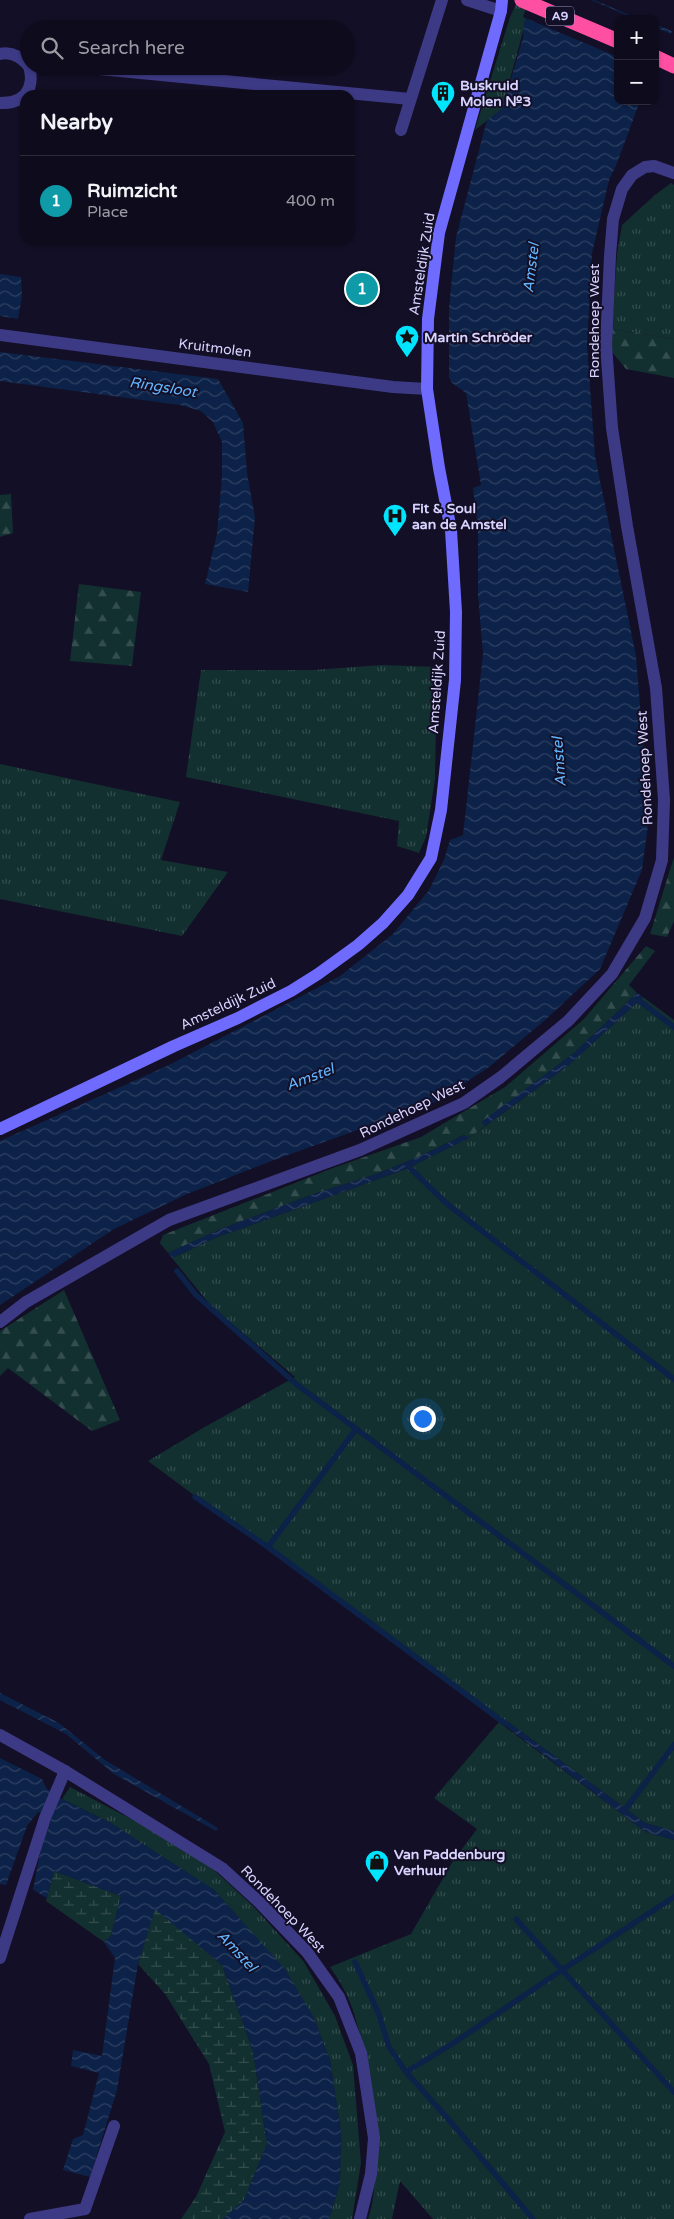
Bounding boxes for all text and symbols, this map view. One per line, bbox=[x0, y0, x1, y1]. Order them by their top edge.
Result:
road number: A9 bbox=[546, 7, 574, 26]
map controls bbox=[614, 15, 659, 105]
button: + bbox=[614, 15, 659, 60]
search box bbox=[20, 20, 355, 75]
icon: search bbox=[38, 34, 66, 62]
text: Search here bbox=[78, 37, 185, 59]
button: − bbox=[614, 60, 659, 105]
place label: Buskruid Molen №3 bbox=[460, 77, 531, 110]
building icon: Buskruid Molen №3 bbox=[430, 80, 456, 114]
text: Nearby bbox=[40, 110, 113, 135]
text: Ruimzicht bbox=[87, 180, 177, 202]
text: 1 bbox=[51, 191, 61, 211]
text: 400 m bbox=[286, 191, 335, 211]
text: Place bbox=[87, 202, 128, 222]
street label: Amsteldijk Zuid bbox=[406, 212, 438, 316]
water label: Amstel bbox=[519, 240, 543, 294]
street label: Rondehoep West bbox=[586, 263, 603, 378]
pin: 1 bbox=[346, 270, 378, 308]
place icon: Martin Schröder bbox=[394, 324, 420, 358]
place label: Martin Schröder bbox=[424, 329, 533, 346]
street label: Kruitmolen bbox=[178, 335, 252, 361]
water label: Ringsloot bbox=[128, 373, 200, 402]
place label: Fit & Soul aan de Amstel bbox=[412, 500, 507, 533]
hospital icon: Fit & Soul aan de Amstel bbox=[382, 503, 408, 537]
street label: Amsteldijk Zuid bbox=[425, 630, 449, 734]
street label: Rondehoep West bbox=[633, 710, 656, 826]
water label: Amstel bbox=[548, 734, 570, 788]
street label: Amsteldijk Zuid bbox=[178, 974, 278, 1034]
water label: Amstel bbox=[283, 1059, 339, 1094]
street label: Rondehoep West bbox=[357, 1076, 468, 1142]
your location bbox=[410, 1406, 436, 1432]
place label: Van Paddenburg Verhuur bbox=[394, 1846, 506, 1879]
shop icon: Van Paddenburg Verhuur bbox=[364, 1849, 390, 1883]
street label: Rondehoep West bbox=[237, 1862, 329, 1957]
water label: Amstel bbox=[213, 1927, 262, 1977]

